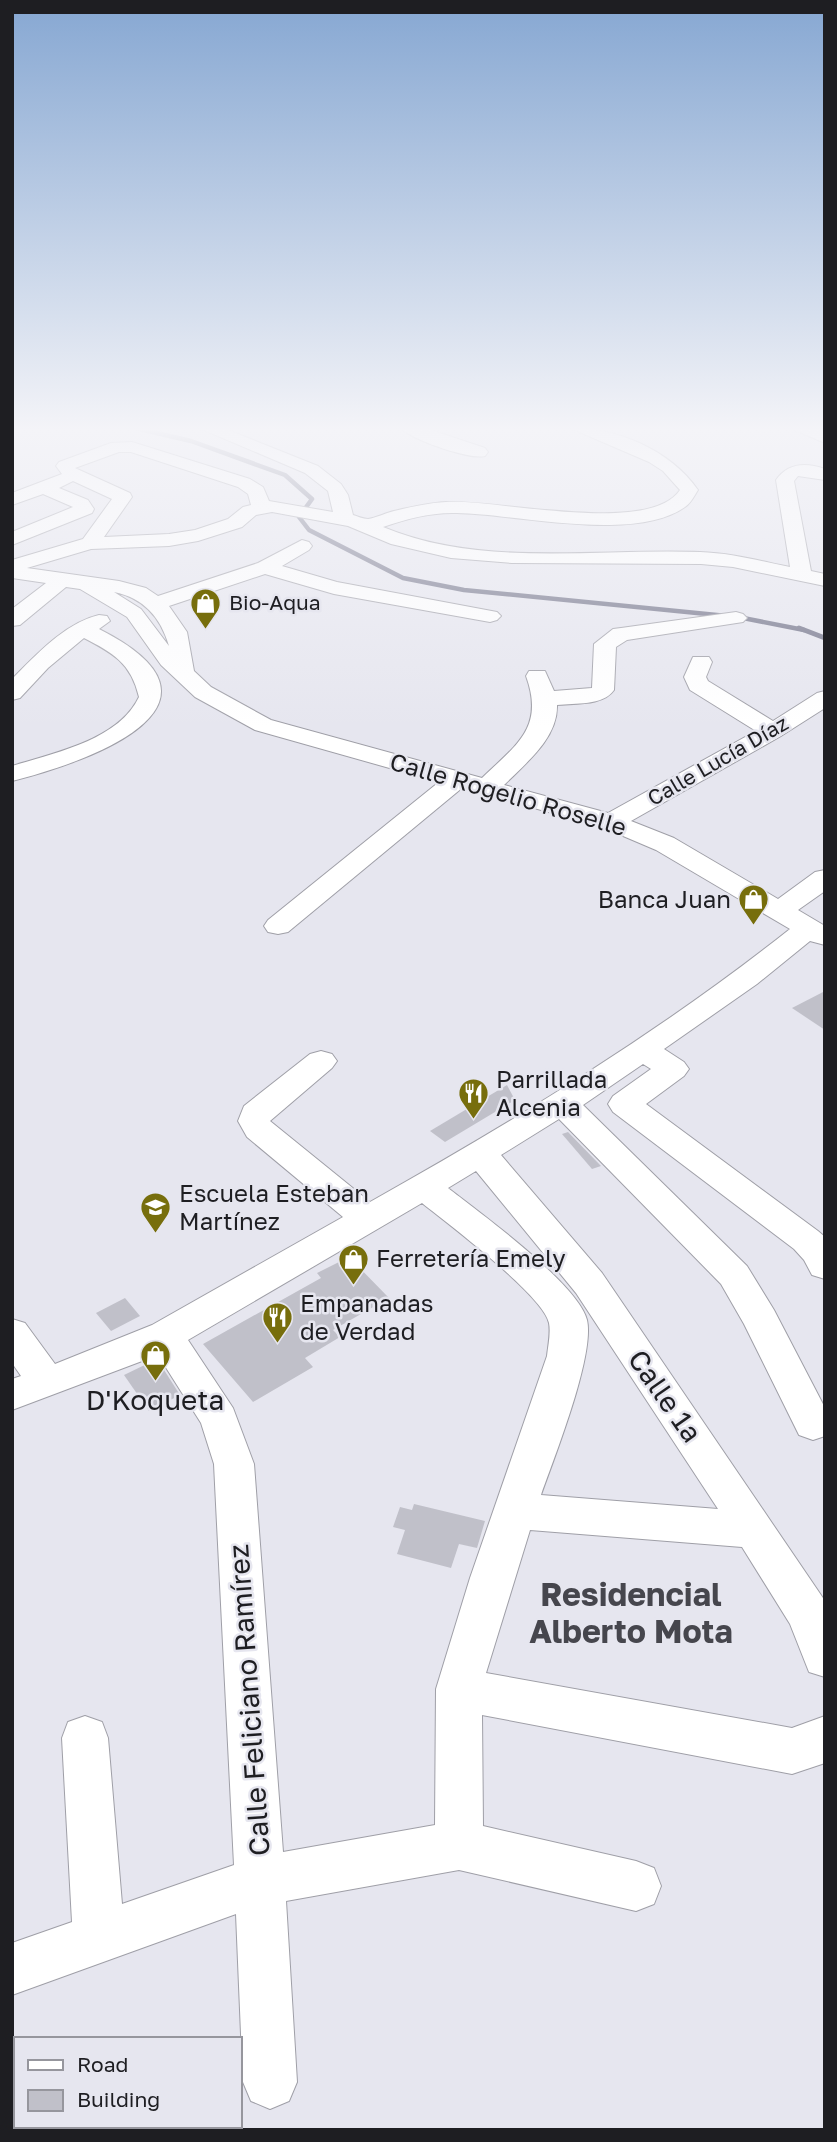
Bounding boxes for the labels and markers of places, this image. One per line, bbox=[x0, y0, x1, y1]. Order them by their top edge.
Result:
shop icon: Bio-Aqua bbox=[189, 586, 223, 630]
place label: Bio-Aqua bbox=[229, 589, 321, 615]
shop icon: Banca Juan bbox=[737, 883, 771, 927]
place label: Banca Juan bbox=[598, 884, 731, 913]
place label: Parrillada Alcenia bbox=[496, 1064, 607, 1121]
restaurant icon: Parrillada Alcenia bbox=[456, 1077, 490, 1121]
place label: Escuela Esteban Martínez bbox=[179, 1178, 369, 1235]
school or university icon: Escuela Esteban Martínez bbox=[139, 1191, 173, 1235]
shop icon: Ferretería Emely bbox=[336, 1242, 370, 1286]
place label: Ferretería Emely bbox=[376, 1243, 566, 1272]
place label: Empanadas de Verdad bbox=[300, 1288, 434, 1345]
restaurant icon: Empanadas de Verdad bbox=[260, 1301, 294, 1345]
shop icon: D'Koqueta bbox=[138, 1339, 172, 1383]
place label: D'Koqueta bbox=[86, 1383, 224, 1416]

